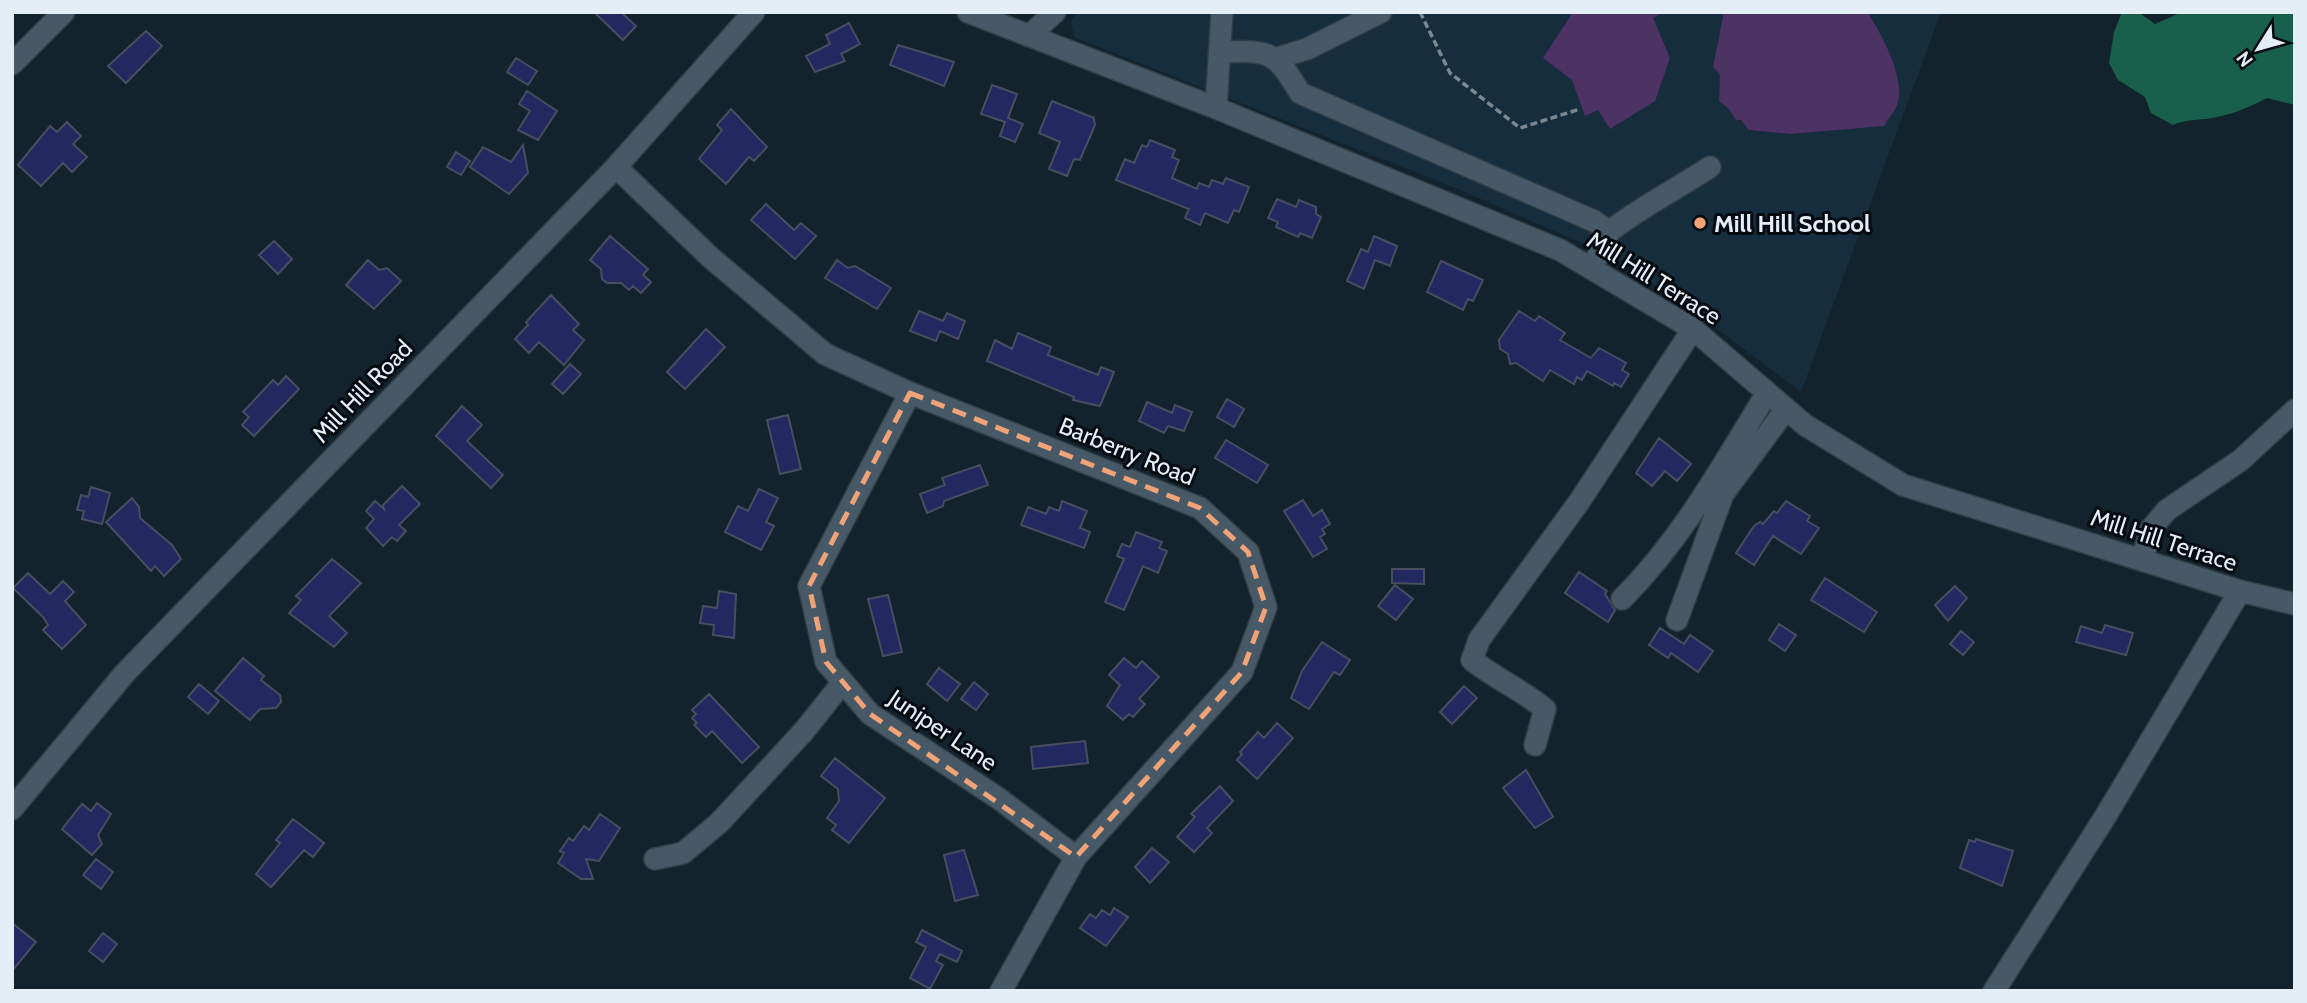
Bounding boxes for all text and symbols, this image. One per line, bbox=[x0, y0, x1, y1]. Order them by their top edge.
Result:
north arrow bbox=[2223, 14, 2293, 84]
text: N bbox=[2232, 47, 2258, 71]
place label: Mill Hill School bbox=[1714, 209, 1870, 238]
marker: Mill Hill School bbox=[1692, 215, 1708, 231]
street label: Mill Hill Terrace bbox=[1582, 225, 1726, 331]
street label: Mill Hill Road bbox=[306, 334, 418, 448]
street label: Barberry Road bbox=[1055, 411, 1199, 491]
street label: Mill Hill Terrace bbox=[2087, 503, 2241, 577]
street label: Juniper Lane bbox=[882, 683, 1003, 777]

